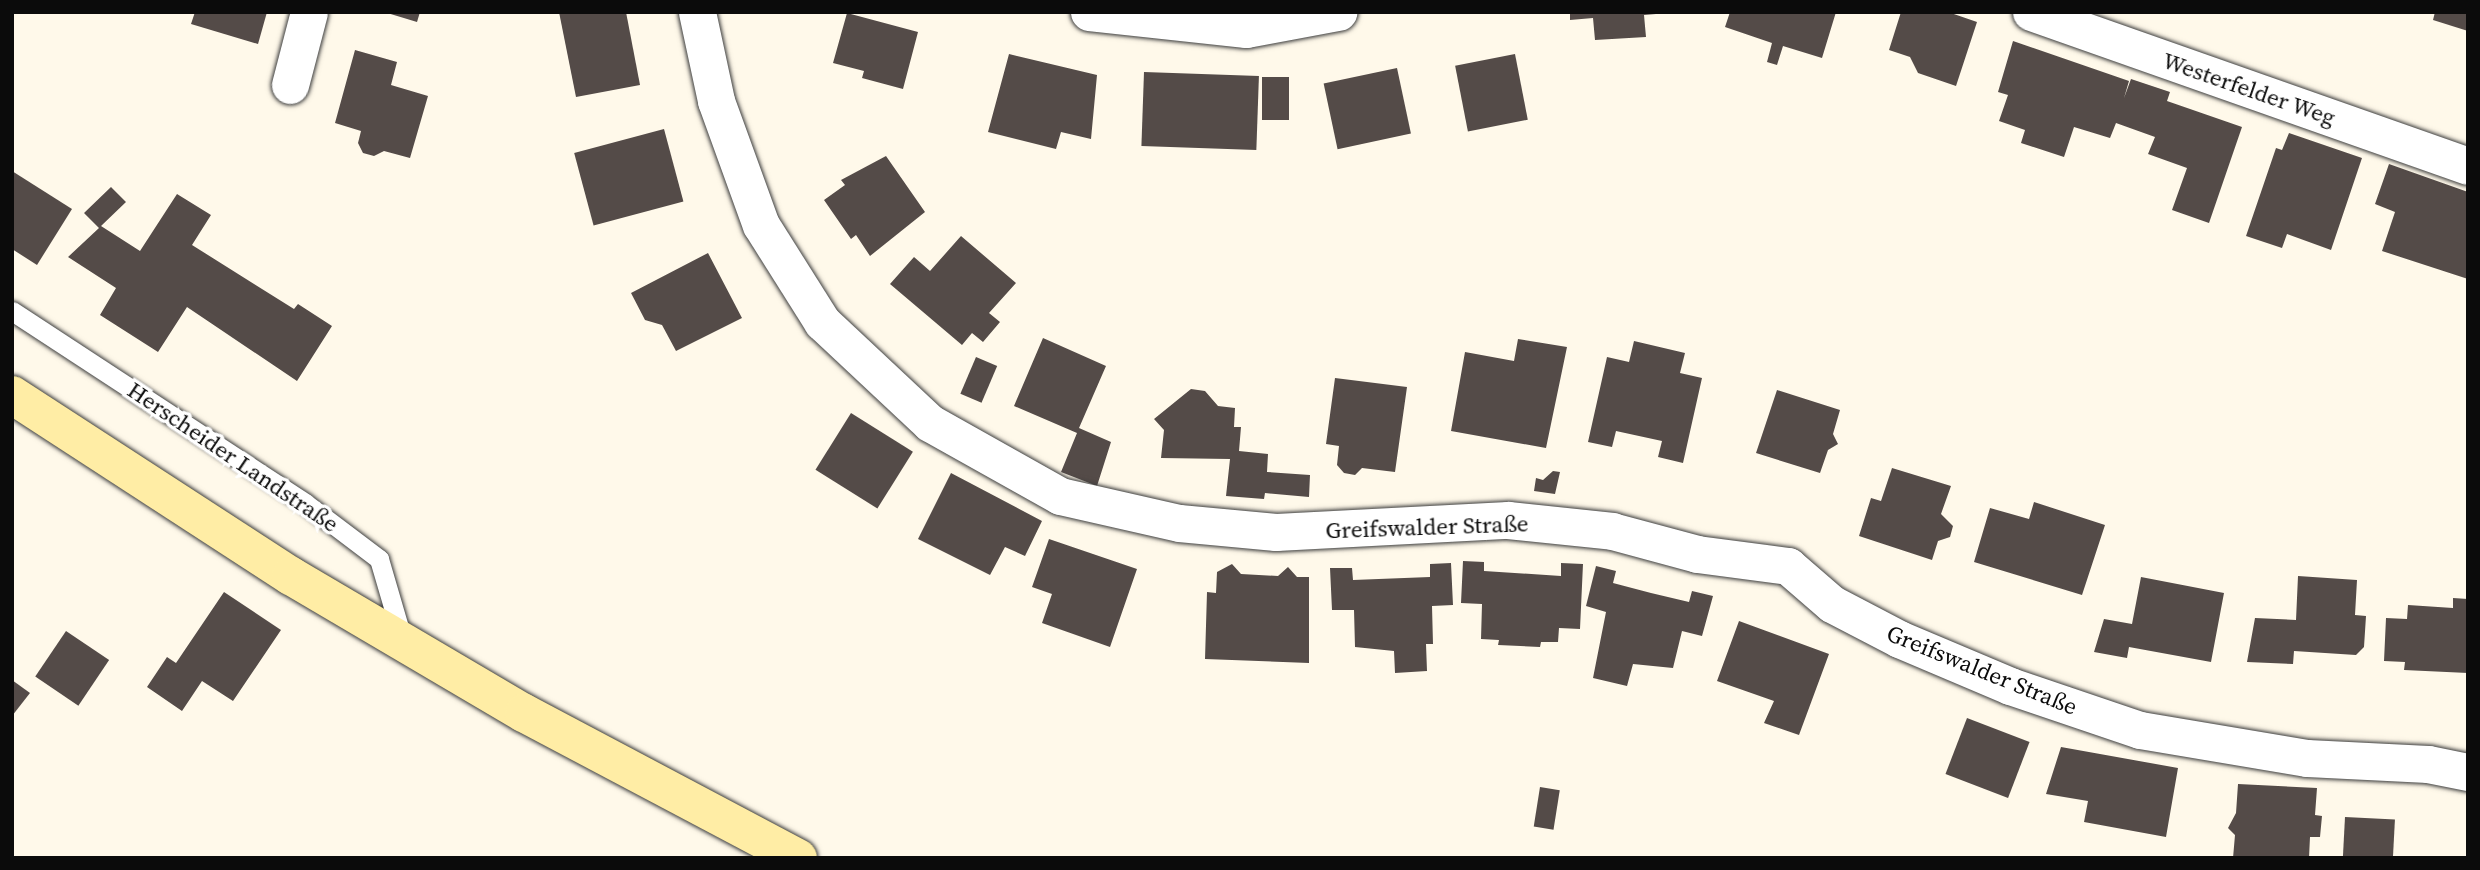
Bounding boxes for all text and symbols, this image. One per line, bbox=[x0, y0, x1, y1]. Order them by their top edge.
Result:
street label: Westerfelder Weg bbox=[2159, 46, 2339, 132]
street label: Herscheider Landstraße bbox=[122, 376, 344, 538]
street label: Greifswalder Straße bbox=[1325, 510, 1529, 544]
street label: Greifswalder Straße bbox=[1883, 619, 2081, 721]

